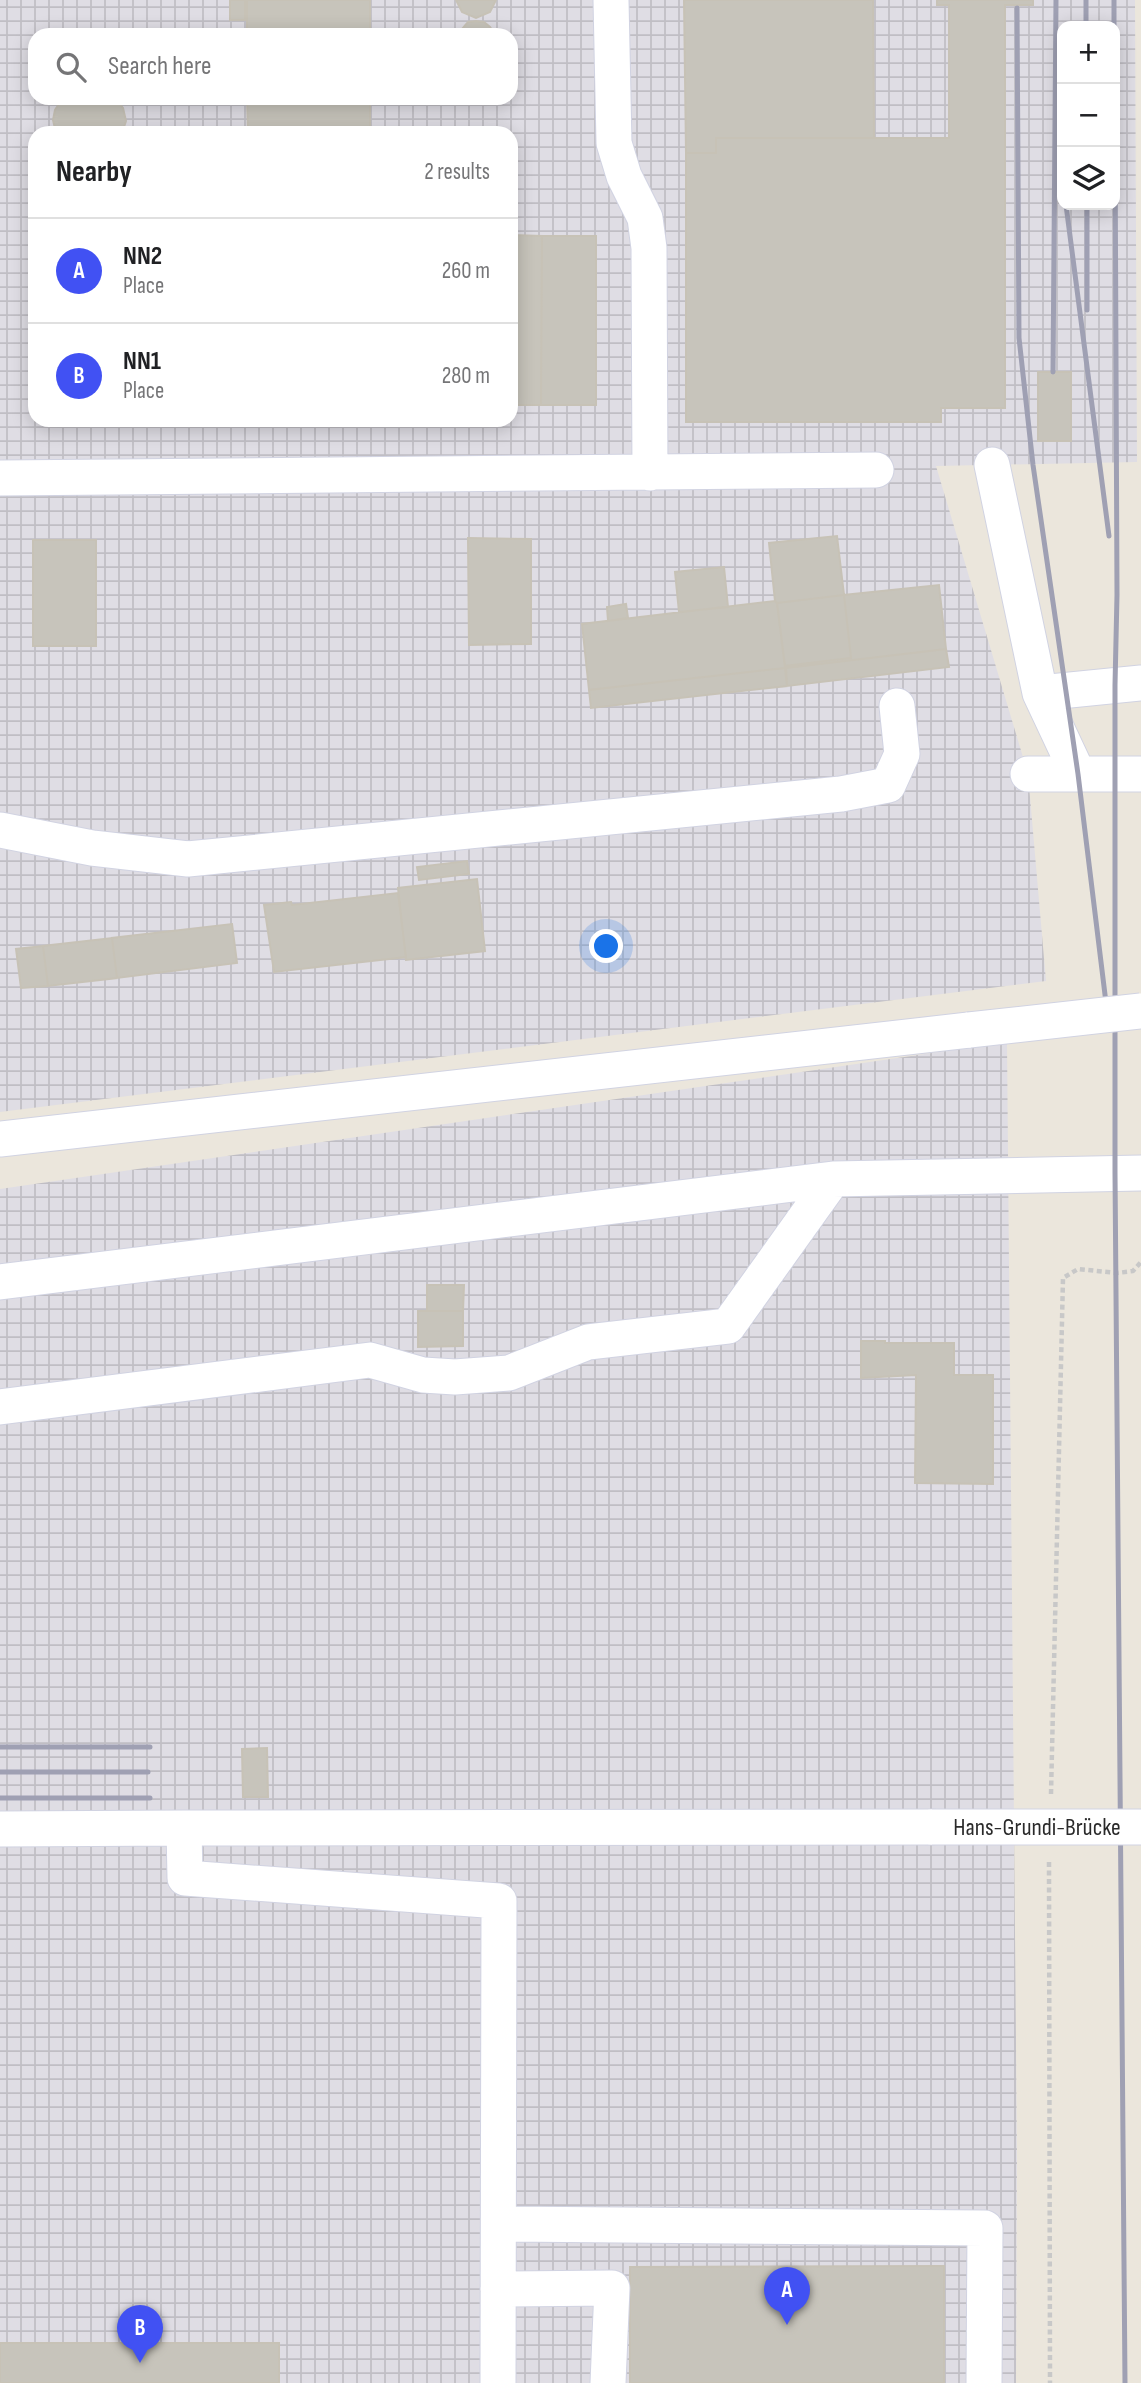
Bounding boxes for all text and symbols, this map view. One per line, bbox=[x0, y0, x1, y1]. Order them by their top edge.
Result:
map controls bbox=[1057, 21, 1120, 210]
button: + bbox=[1057, 21, 1120, 84]
search box bbox=[28, 28, 518, 105]
icon: search bbox=[52, 48, 90, 86]
text: Search here bbox=[108, 51, 211, 82]
button: − bbox=[1057, 84, 1120, 147]
button: layers bbox=[1057, 147, 1120, 210]
text: Nearby bbox=[56, 154, 132, 190]
text: 2 results bbox=[424, 158, 490, 186]
text: NN2 bbox=[123, 241, 162, 272]
text: A bbox=[74, 257, 84, 285]
text: 260 m bbox=[442, 257, 490, 285]
text: Place bbox=[123, 272, 164, 300]
text: NN1 bbox=[123, 346, 161, 377]
text: B bbox=[74, 362, 84, 390]
text: 280 m bbox=[442, 362, 490, 390]
text: Place bbox=[123, 377, 164, 405]
your location bbox=[589, 929, 623, 963]
street label: Hans-Grundi-Brücke bbox=[953, 1813, 1121, 1842]
pin: A bbox=[764, 2267, 810, 2325]
pin: B bbox=[117, 2305, 163, 2363]

